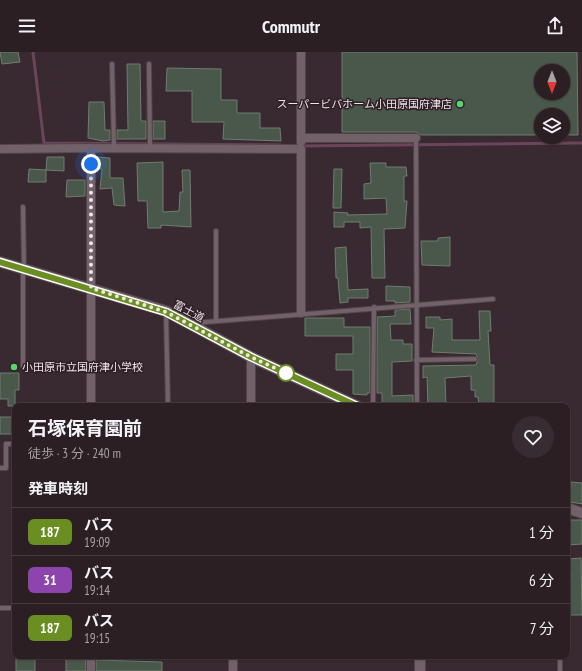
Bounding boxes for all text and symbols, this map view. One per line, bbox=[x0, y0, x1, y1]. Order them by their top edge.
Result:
icon: menu bbox=[16, 15, 38, 37]
text: Commutr bbox=[262, 15, 320, 38]
icon: share bbox=[544, 15, 566, 37]
north arrow bbox=[534, 64, 570, 100]
map controls bbox=[534, 64, 570, 144]
place label: スーパービバホーム小田原国府津店 bbox=[276, 97, 452, 111]
marker: スーパービバホーム小田原国府津店 bbox=[455, 99, 465, 109]
button: layers bbox=[534, 108, 570, 144]
your location bbox=[81, 154, 101, 174]
street label: 富士道 bbox=[171, 297, 207, 325]
place label: 小田原市立国府津小学校 bbox=[22, 360, 143, 374]
marker: 小田原市立国府津小学校 bbox=[9, 362, 19, 372]
unlabelled marker bbox=[277, 364, 295, 382]
text: 石塚保育園前 bbox=[28, 416, 142, 440]
button: heart bbox=[512, 416, 554, 458]
text: 徒歩 · 3 分 · 240 m bbox=[28, 445, 121, 462]
text: 発車時刻 bbox=[28, 479, 88, 498]
text: バス bbox=[84, 515, 114, 534]
text: 187 bbox=[40, 523, 60, 541]
text: 1 分 bbox=[529, 523, 554, 542]
text: 19:09 bbox=[84, 534, 110, 551]
text: バス bbox=[84, 563, 114, 582]
text: 31 bbox=[43, 571, 57, 589]
text: 6 分 bbox=[529, 571, 554, 590]
text: 19:14 bbox=[84, 582, 110, 599]
text: バス bbox=[84, 611, 114, 630]
text: 187 bbox=[40, 619, 60, 637]
text: 7 分 bbox=[530, 619, 554, 638]
text: 19:15 bbox=[84, 630, 110, 647]

